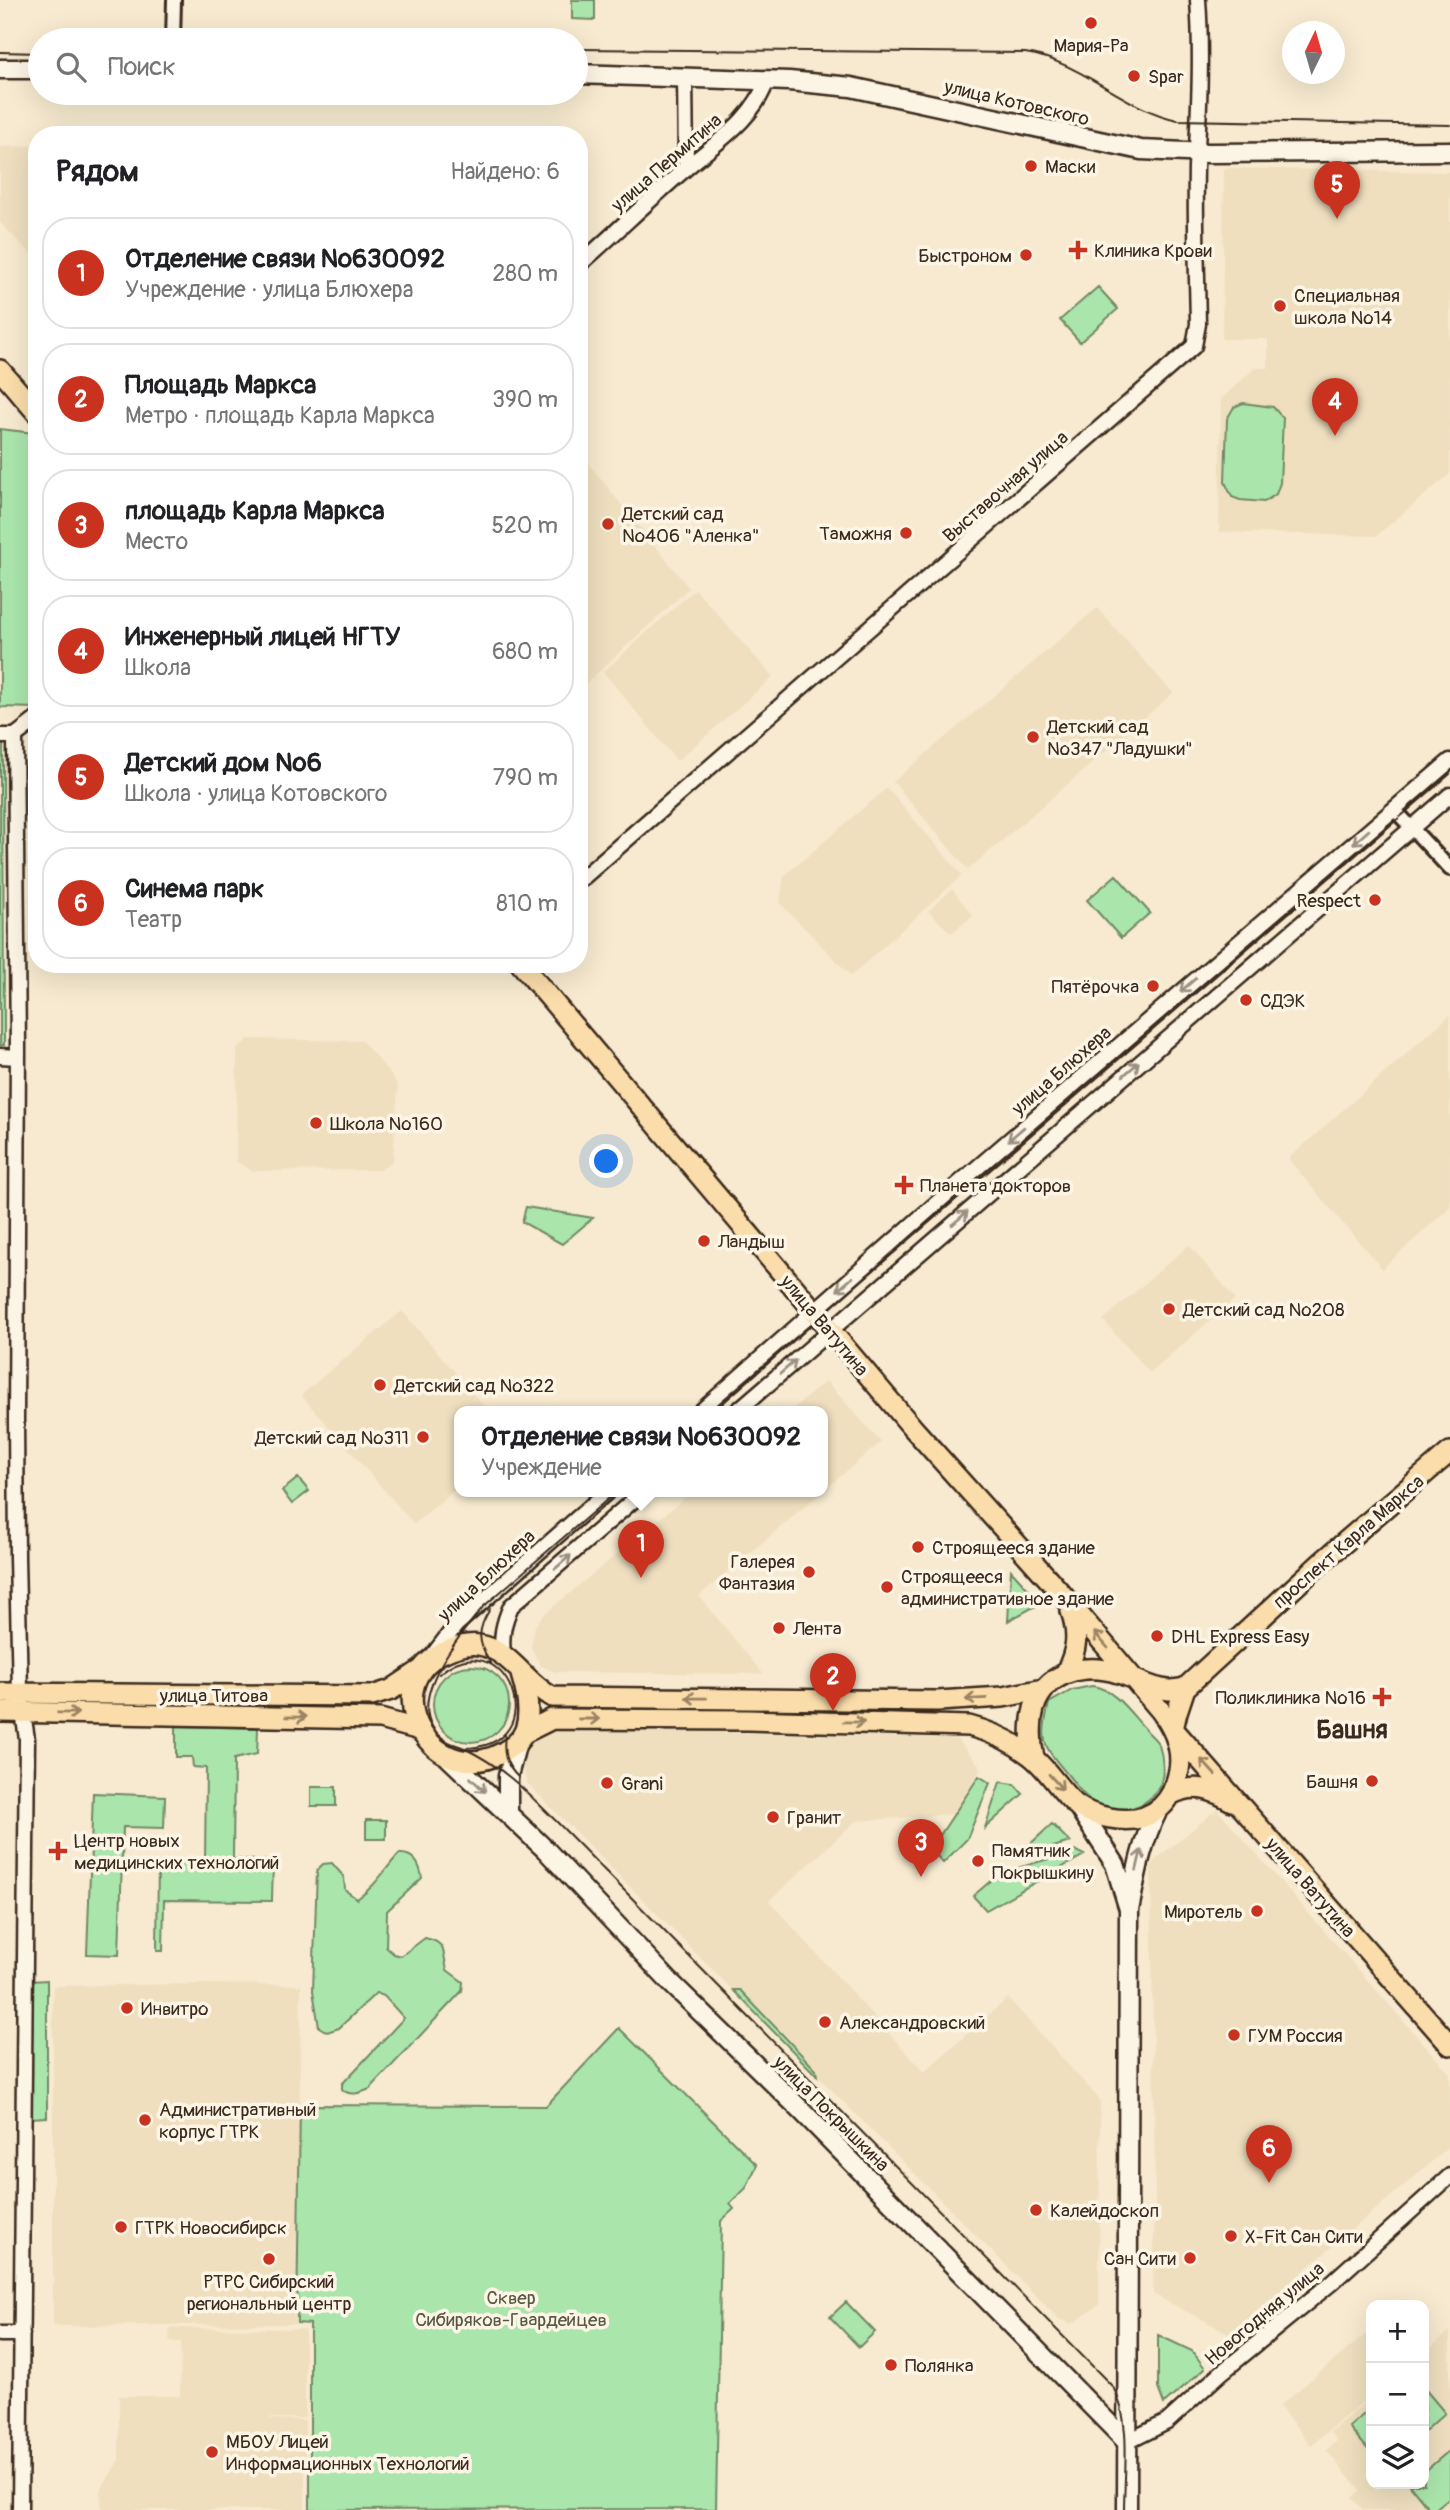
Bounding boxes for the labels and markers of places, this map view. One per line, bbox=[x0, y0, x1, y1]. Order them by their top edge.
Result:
marker: Мария-Ра bbox=[1083, 15, 1099, 31]
place label: Мария-Ра bbox=[1053, 34, 1129, 58]
place label: Spar bbox=[1148, 65, 1184, 89]
marker: Spar bbox=[1126, 68, 1142, 84]
place label: Маски bbox=[1045, 155, 1096, 179]
marker: Маски bbox=[1023, 158, 1039, 174]
pin: 5 bbox=[1314, 161, 1360, 219]
place label: Клиника Крови bbox=[1094, 239, 1213, 263]
marker: Клиника Крови bbox=[1068, 240, 1088, 260]
place label: Быстроном bbox=[918, 244, 1012, 268]
marker: Быстроном bbox=[1018, 247, 1034, 263]
place label: Специальная школа №14 bbox=[1294, 284, 1400, 330]
marker: Специальная школа №14 bbox=[1272, 298, 1288, 314]
pin: 4 bbox=[1312, 378, 1358, 436]
place label: Детский сад №406 "Аленка" bbox=[621, 502, 759, 548]
marker: Детский сад №406 "Аленка" bbox=[600, 516, 616, 532]
place label: Таможня bbox=[819, 522, 892, 546]
marker: Таможня bbox=[898, 525, 914, 541]
place label: Детский сад №347 "Ладушки" bbox=[1046, 715, 1193, 761]
marker: Детский сад №347 "Ладушки" bbox=[1025, 729, 1041, 745]
place label: Respect bbox=[1296, 889, 1361, 913]
marker: Respect bbox=[1367, 892, 1383, 908]
place label: Пятёрочка bbox=[1051, 975, 1139, 999]
marker: Пятёрочка bbox=[1145, 978, 1161, 994]
place label: СДЭК bbox=[1260, 989, 1305, 1013]
marker: СДЭК bbox=[1238, 992, 1254, 1008]
place label: Школа №160 bbox=[330, 1112, 443, 1136]
marker: Школа №160 bbox=[308, 1115, 324, 1131]
place label: Планета докторов bbox=[920, 1174, 1071, 1198]
marker: Планета докторов bbox=[894, 1175, 914, 1195]
place label: Ландыш bbox=[717, 1230, 785, 1254]
marker: Ландыш bbox=[696, 1233, 712, 1249]
place label: Детский сад №208 bbox=[1182, 1298, 1345, 1322]
marker: Детский сад №208 bbox=[1161, 1301, 1177, 1317]
place label: Детский сад №322 bbox=[393, 1374, 554, 1398]
marker: Детский сад №322 bbox=[372, 1377, 388, 1393]
place label: Детский сад №311 bbox=[254, 1426, 409, 1450]
marker: Детский сад №311 bbox=[415, 1429, 431, 1445]
pin: 1 bbox=[618, 1520, 664, 1578]
place label: Строящееся здание bbox=[932, 1536, 1095, 1560]
marker: Строящееся здание bbox=[910, 1539, 926, 1555]
place label: Галерея Фантазия bbox=[719, 1550, 795, 1596]
marker: Галерея Фантазия bbox=[801, 1564, 817, 1580]
place label: Строящееся административное здание bbox=[901, 1565, 1115, 1611]
marker: Строящееся административное здание bbox=[879, 1579, 895, 1595]
place label: Лента bbox=[792, 1617, 842, 1641]
marker: Лента bbox=[771, 1620, 787, 1636]
place label: DHL Express Easy bbox=[1171, 1625, 1309, 1649]
marker: DHL Express Easy bbox=[1149, 1628, 1165, 1644]
pin: 2 bbox=[810, 1653, 856, 1711]
place label: Поликлиника №16 bbox=[1215, 1686, 1366, 1710]
marker: Поликлиника №16 bbox=[1372, 1687, 1392, 1707]
place label: Башня bbox=[1306, 1770, 1358, 1794]
place label: Grani bbox=[621, 1772, 663, 1796]
marker: Башня bbox=[1364, 1773, 1380, 1789]
marker: Grani bbox=[599, 1775, 615, 1791]
place label: Гранит bbox=[787, 1806, 842, 1830]
marker: Гранит bbox=[765, 1809, 781, 1825]
pin: 3 bbox=[898, 1819, 944, 1877]
place label: Центр новых медицинских технологий bbox=[74, 1829, 279, 1875]
place label: Памятник Покрышкину bbox=[992, 1839, 1094, 1885]
marker: Центр новых медицинских технологий bbox=[48, 1841, 68, 1861]
marker: Памятник Покрышкину bbox=[970, 1853, 986, 1869]
place label: Миротель bbox=[1164, 1900, 1243, 1924]
marker: Миротель bbox=[1249, 1903, 1265, 1919]
place label: Инвитро bbox=[141, 1997, 208, 2021]
marker: Инвитро bbox=[119, 2000, 135, 2016]
place label: Александровский bbox=[839, 2011, 985, 2035]
marker: Александровский bbox=[817, 2014, 833, 2030]
place label: ГУМ Россия bbox=[1248, 2024, 1343, 2048]
marker: ГУМ Россия bbox=[1226, 2027, 1242, 2043]
place label: Административный корпус ГТРК bbox=[159, 2098, 316, 2144]
marker: Административный корпус ГТРК bbox=[137, 2112, 153, 2128]
pin: 6 bbox=[1246, 2125, 1292, 2183]
place label: Калейдоскоп bbox=[1050, 2199, 1159, 2223]
marker: Калейдоскоп bbox=[1028, 2202, 1044, 2218]
place label: ГТРК Новосибирск bbox=[135, 2216, 287, 2240]
marker: ГТРК Новосибирск bbox=[113, 2219, 129, 2235]
place label: X-Fit Сан Сити bbox=[1245, 2225, 1363, 2249]
marker: X-Fit Сан Сити bbox=[1223, 2228, 1239, 2244]
place label: Сан Сити bbox=[1104, 2247, 1177, 2271]
marker: Сан Сити bbox=[1182, 2250, 1198, 2266]
marker: РТРС Сибирский региональный центр bbox=[261, 2251, 277, 2267]
place label: РТРС Сибирский региональный центр bbox=[187, 2270, 351, 2316]
place label: Полянка bbox=[905, 2354, 974, 2378]
marker: Полянка bbox=[883, 2357, 899, 2373]
place label: МБОУ Лицей Информационных Технологий bbox=[226, 2430, 470, 2476]
marker: МБОУ Лицей Информационных Технологий bbox=[204, 2444, 220, 2460]

